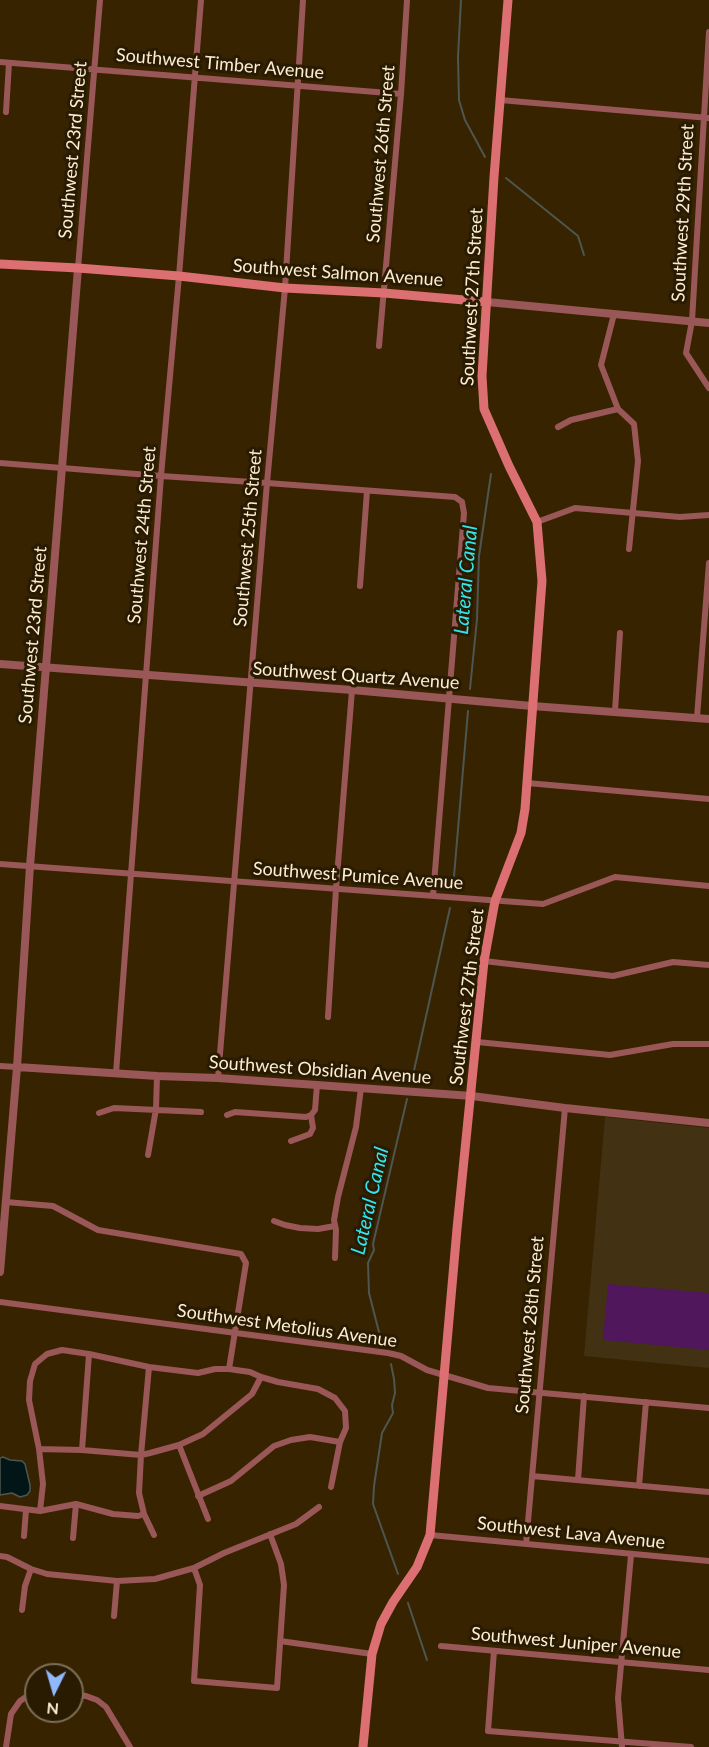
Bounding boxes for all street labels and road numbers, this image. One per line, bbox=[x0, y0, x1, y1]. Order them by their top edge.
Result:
street label: Southwest Timber Avenue bbox=[115, 44, 325, 84]
street label: Southwest 23rd Street bbox=[54, 60, 92, 240]
street label: Southwest 26th Street bbox=[362, 64, 400, 244]
street label: Southwest 29th Street bbox=[668, 123, 698, 303]
street label: Southwest 27th Street bbox=[457, 207, 487, 387]
street label: Southwest Salmon Avenue bbox=[232, 255, 444, 291]
street label: Southwest 24th Street bbox=[123, 445, 161, 625]
street label: Southwest 25th Street bbox=[229, 448, 267, 628]
street label: Southwest 23rd Street bbox=[14, 545, 52, 725]
street label: Southwest Quartz Avenue bbox=[252, 658, 460, 694]
street label: Southwest Pumice Avenue bbox=[252, 858, 464, 894]
street label: Southwest 27th Street bbox=[445, 907, 489, 1087]
street label: Southwest Obsidian Avenue bbox=[208, 1051, 432, 1089]
street label: Southwest 28th Street bbox=[511, 1235, 549, 1415]
street label: Southwest Metolius Avenue bbox=[176, 1300, 398, 1352]
street label: Southwest Lava Avenue bbox=[476, 1512, 666, 1554]
street label: Southwest Juniper Avenue bbox=[470, 1623, 682, 1663]

